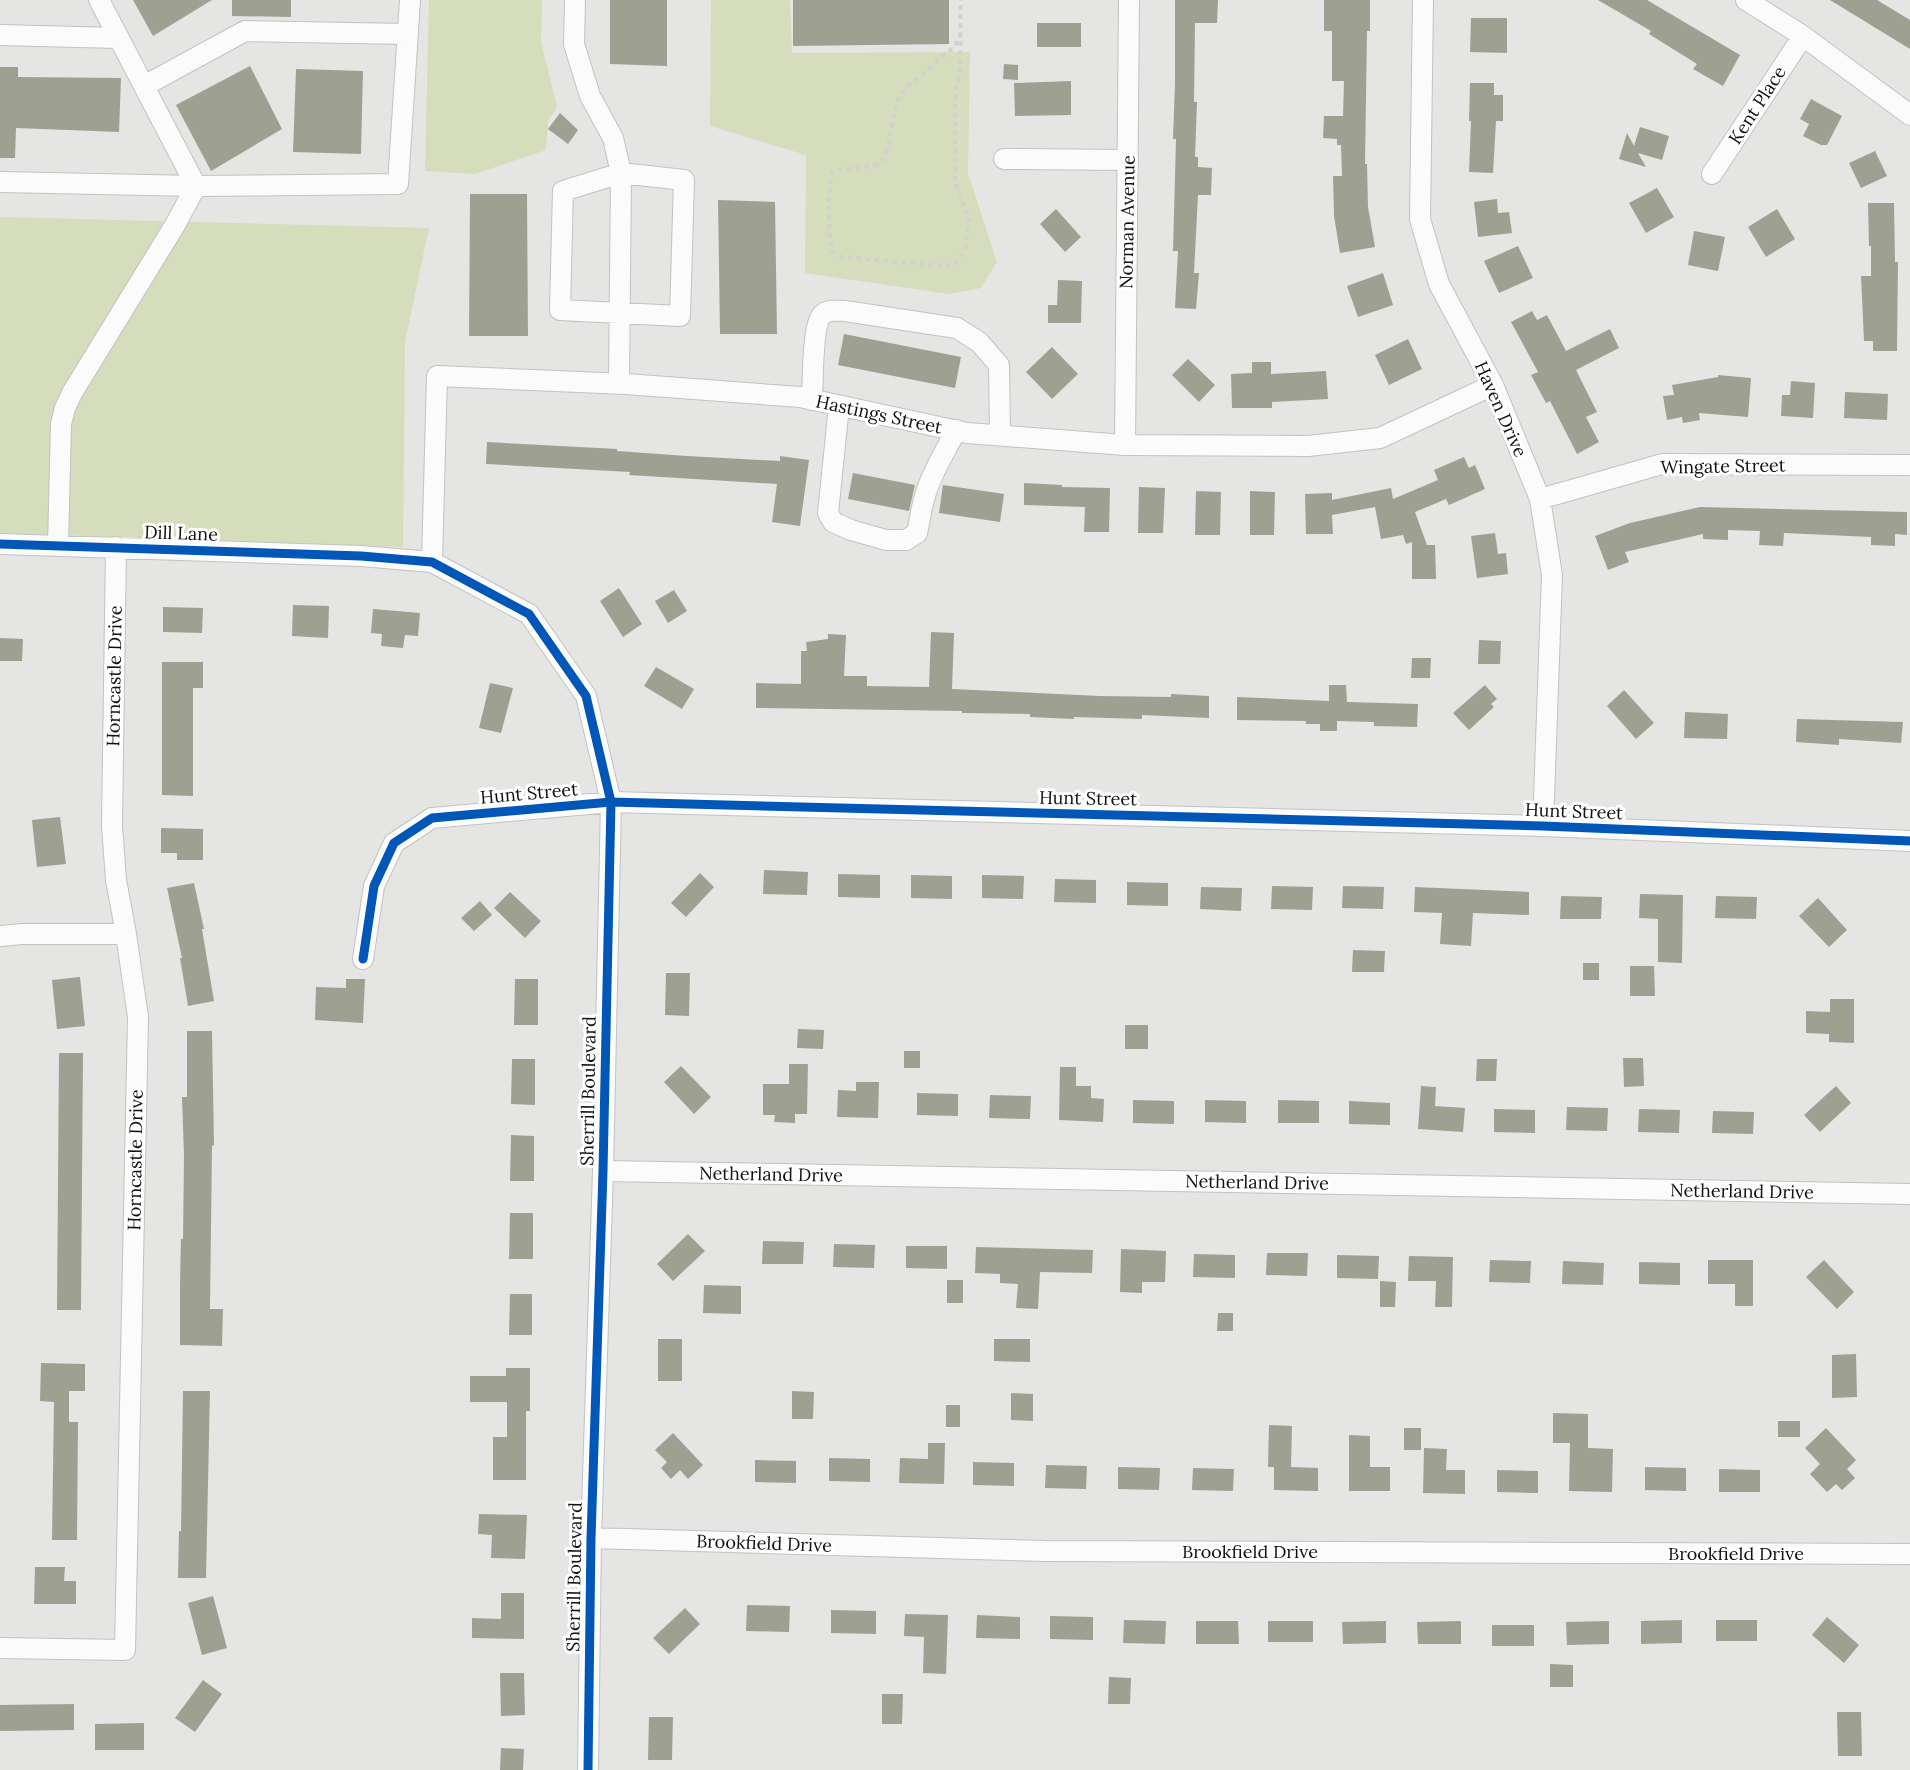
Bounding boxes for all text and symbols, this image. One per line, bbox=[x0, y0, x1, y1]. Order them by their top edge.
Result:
street label: Kent Place bbox=[1723, 61, 1791, 148]
street label: Norman Avenue bbox=[1114, 155, 1140, 289]
street label: Haven Drive bbox=[1470, 358, 1532, 461]
street label: Hastings Street bbox=[814, 389, 944, 439]
street label: Wingate Street bbox=[1660, 453, 1786, 479]
street label: Dill Lane bbox=[144, 520, 219, 546]
street label: Horncastle Drive bbox=[101, 605, 127, 747]
street label: Hunt Street bbox=[479, 777, 579, 809]
street label: Hunt Street bbox=[1039, 786, 1137, 810]
street label: Hunt Street bbox=[1525, 798, 1623, 824]
street label: Sherrill Boulevard bbox=[575, 1016, 601, 1166]
street label: Horncastle Drive bbox=[122, 1089, 148, 1231]
street label: Netherland Drive bbox=[699, 1161, 843, 1187]
street label: Netherland Drive bbox=[1185, 1169, 1329, 1195]
street label: Netherland Drive bbox=[1670, 1178, 1814, 1204]
street label: Sherrill Boulevard bbox=[561, 1502, 587, 1652]
street label: Brookfield Drive bbox=[696, 1529, 833, 1557]
street label: Brookfield Drive bbox=[1182, 1540, 1318, 1563]
street label: Brookfield Drive bbox=[1668, 1542, 1804, 1565]

